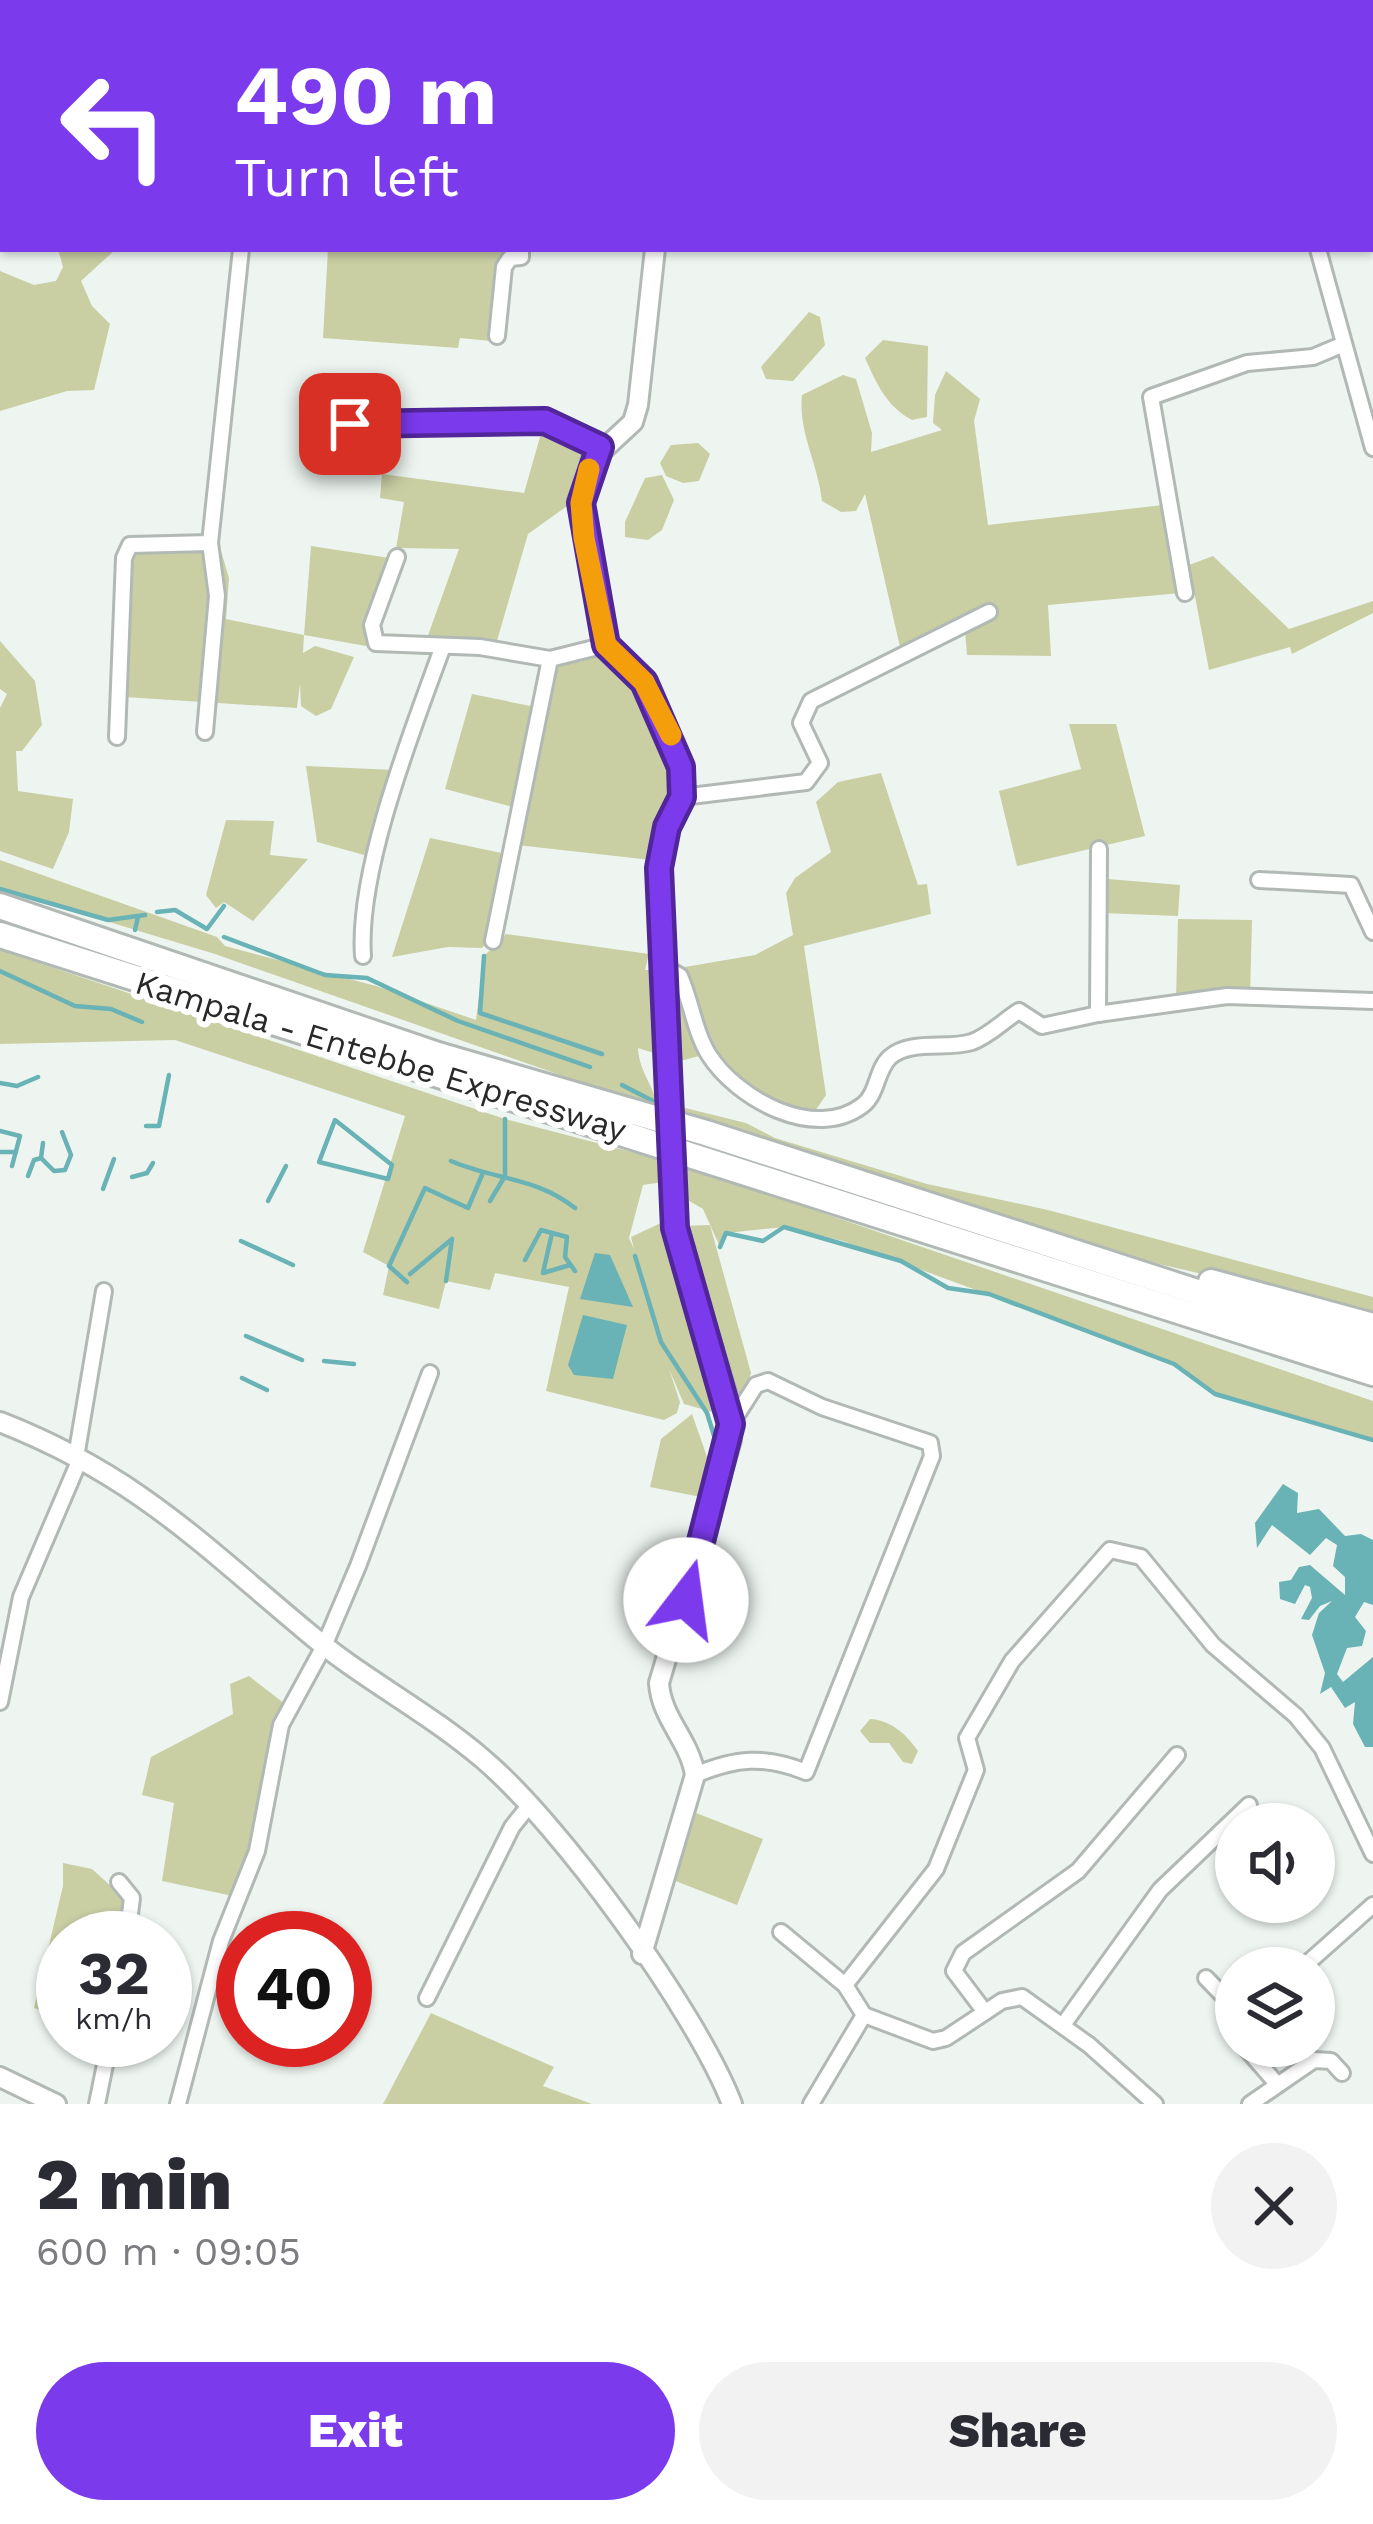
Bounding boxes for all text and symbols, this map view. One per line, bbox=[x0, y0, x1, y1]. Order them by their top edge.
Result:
text: 490 m bbox=[234, 46, 497, 144]
icon: left bbox=[36, 48, 192, 204]
text: Turn left bbox=[234, 146, 459, 209]
pin bbox=[299, 373, 401, 475]
icon: arrive bbox=[317, 391, 383, 457]
street label: Kampala - Entebbe Expressway bbox=[131, 963, 631, 1149]
position arrow bbox=[623, 1537, 749, 1663]
map controls bbox=[1215, 1803, 1335, 2067]
button: sound bbox=[1215, 1803, 1335, 1923]
speed limit sign: 40 bbox=[216, 1911, 372, 2067]
text: 32 bbox=[78, 1938, 150, 2009]
button: layers bbox=[1215, 1947, 1335, 2067]
text: km/h bbox=[75, 2001, 153, 2036]
text: 2 min bbox=[36, 2142, 232, 2226]
button: close bbox=[1211, 2143, 1337, 2269]
text: 600 m · 09:05 bbox=[36, 2229, 301, 2274]
button: Exit bbox=[36, 2362, 675, 2500]
button: Share bbox=[699, 2362, 1337, 2500]

